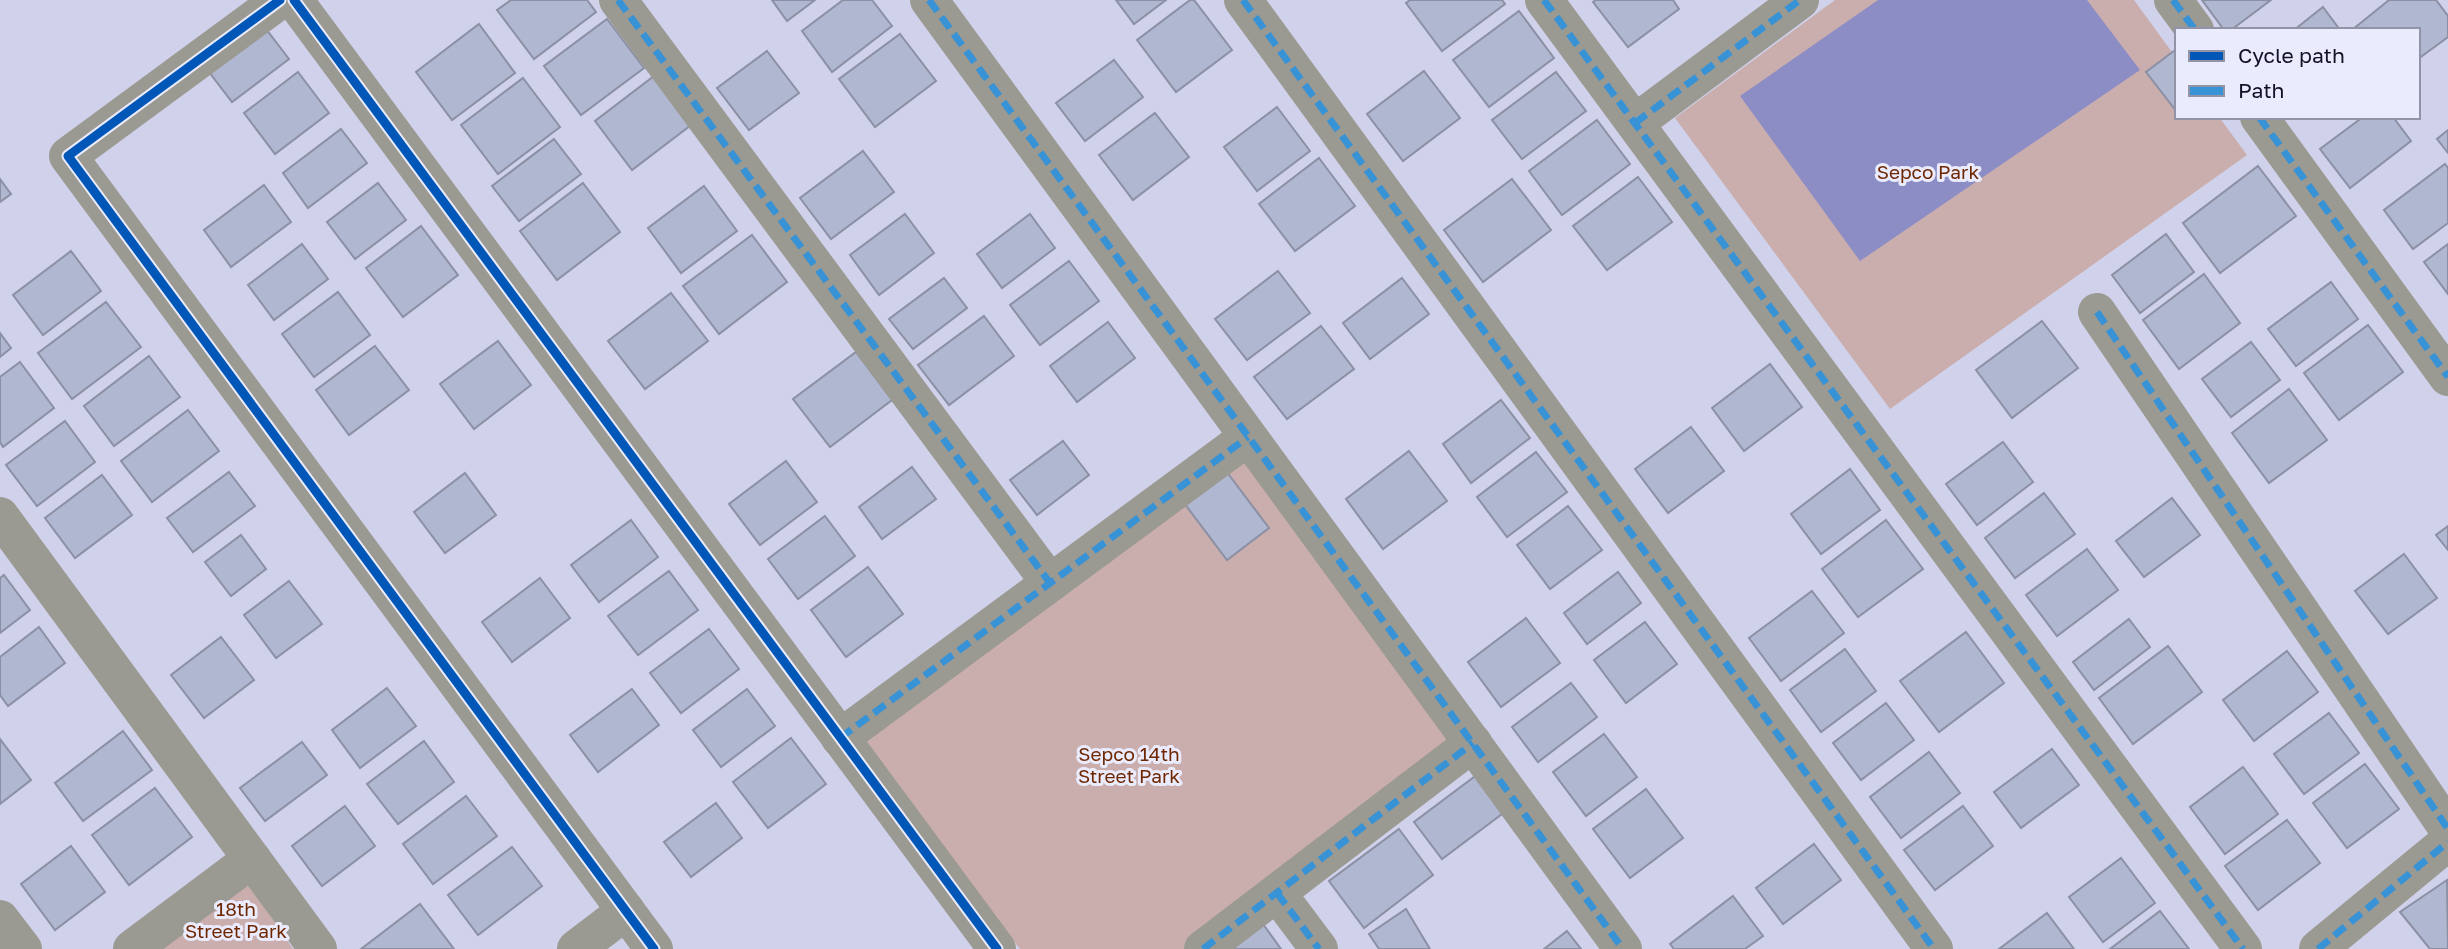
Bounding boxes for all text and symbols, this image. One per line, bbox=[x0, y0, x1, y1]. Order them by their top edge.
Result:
legend bbox=[2175, 28, 2420, 119]
text: Cycle path bbox=[2238, 42, 2345, 68]
text: Path bbox=[2238, 77, 2285, 103]
park label: Sepco Park bbox=[1877, 160, 1980, 183]
park label: Sepco 14th Street Park bbox=[1078, 742, 1180, 787]
park label: 18th Street Park bbox=[185, 897, 287, 942]

